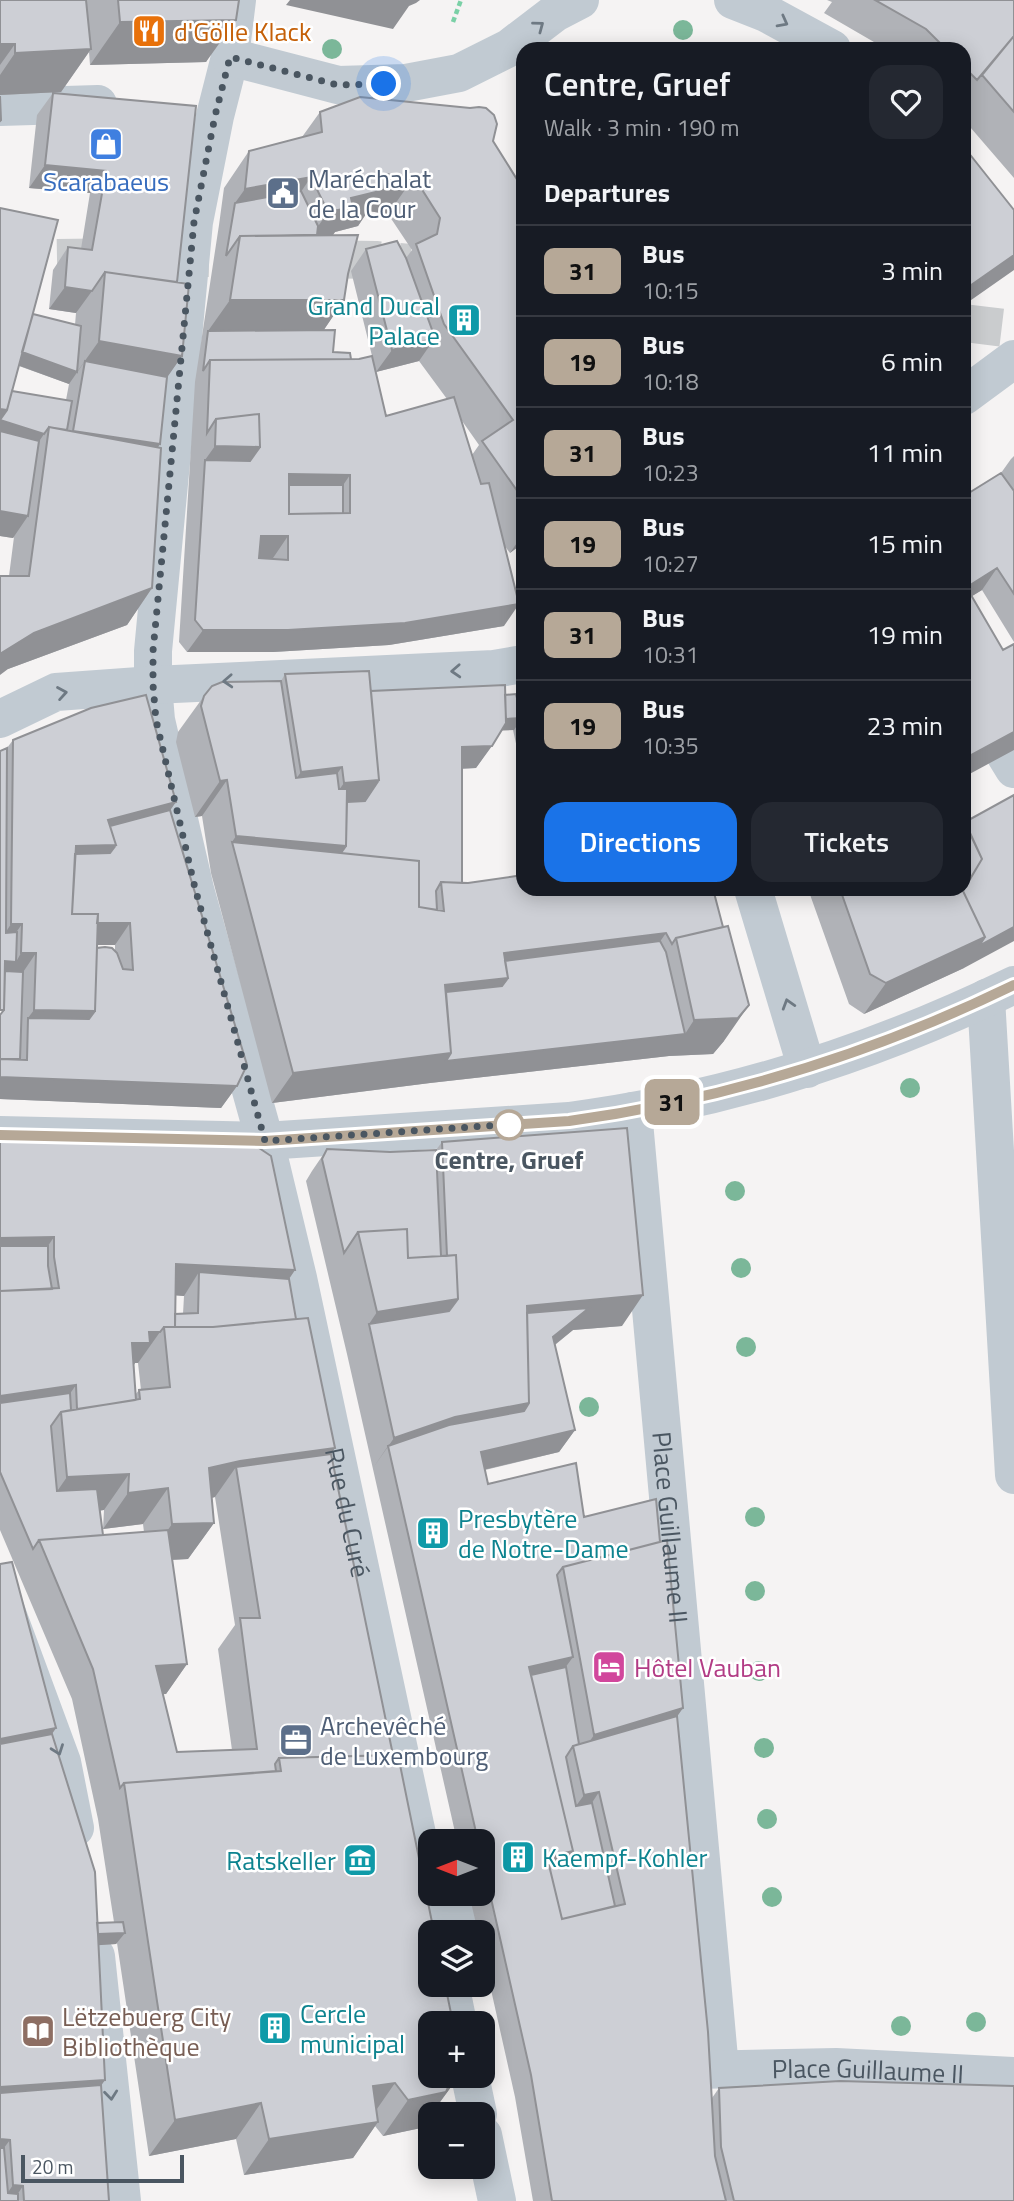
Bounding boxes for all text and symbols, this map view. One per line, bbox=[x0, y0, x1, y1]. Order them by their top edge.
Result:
restaurant icon: d'Gölle Klack bbox=[130, 12, 168, 50]
place label: d'Gölle Klack bbox=[174, 12, 311, 51]
one-way arrow bbox=[776, 14, 789, 28]
one-way arrow bbox=[531, 22, 543, 34]
text: Centre, Gruef bbox=[544, 59, 730, 109]
button: heart bbox=[869, 65, 943, 139]
your location bbox=[366, 66, 401, 101]
text: Walk · 3 min · 190 m bbox=[544, 110, 740, 145]
shop icon: Scarabaeus bbox=[87, 125, 125, 163]
place label: Maréchalat de la Cour bbox=[308, 159, 431, 228]
place label: Scarabaeus bbox=[43, 162, 169, 201]
text: Departures bbox=[544, 173, 670, 212]
public building icon: Maréchalat de la Cour bbox=[264, 174, 302, 212]
text: Bus bbox=[642, 234, 684, 273]
text: 3 min bbox=[881, 251, 943, 290]
text: 31 bbox=[569, 253, 596, 289]
text: 10:15 bbox=[642, 273, 699, 308]
place label: Grand Ducal Palace bbox=[308, 286, 440, 355]
building icon: Grand Ducal Palace bbox=[445, 301, 483, 339]
text: Bus bbox=[642, 325, 684, 364]
text: 6 min bbox=[881, 342, 943, 381]
text: 19 bbox=[569, 344, 596, 380]
text: 10:18 bbox=[642, 364, 699, 399]
text: Bus bbox=[642, 416, 684, 455]
text: 11 min bbox=[867, 433, 943, 472]
text: 31 bbox=[569, 435, 596, 471]
text: 10:23 bbox=[642, 455, 699, 490]
text: Bus bbox=[642, 507, 684, 546]
text: 15 min bbox=[867, 524, 943, 563]
text: 19 bbox=[569, 526, 596, 562]
text: 10:27 bbox=[642, 546, 699, 581]
text: Bus bbox=[642, 598, 684, 637]
text: 19 min bbox=[867, 615, 943, 654]
text: 31 bbox=[569, 617, 596, 653]
text: 10:31 bbox=[642, 637, 699, 672]
one-way arrow bbox=[450, 664, 461, 679]
one-way arrow bbox=[223, 674, 234, 689]
one-way arrow bbox=[56, 686, 68, 701]
text: Bus bbox=[642, 689, 684, 728]
text: 23 min bbox=[867, 706, 943, 745]
text: 19 bbox=[569, 708, 596, 744]
text: 10:35 bbox=[642, 728, 699, 763]
button: Directions bbox=[544, 802, 737, 882]
button: Tickets bbox=[751, 802, 943, 882]
one-way arrow bbox=[781, 998, 796, 1010]
line badge: 31 bbox=[640, 1079, 704, 1125]
text: 31 bbox=[659, 1084, 685, 1120]
marker: Centre, Gruef bbox=[494, 1110, 524, 1140]
place label: Centre, Gruef bbox=[435, 1140, 583, 1179]
street label: Place Guillaume II bbox=[643, 1430, 699, 1625]
street label: Rue du Curé bbox=[315, 1444, 381, 1581]
place label: Presbytère de Notre-Dame bbox=[458, 1499, 629, 1568]
building icon: Presbytère de Notre-Dame bbox=[414, 1514, 452, 1552]
hotel icon: Hôtel Vauban bbox=[590, 1648, 628, 1686]
place label: Hôtel Vauban bbox=[634, 1648, 781, 1687]
place label: Archevêché de Luxembourg bbox=[320, 1706, 488, 1775]
office icon: Archevêché de Luxembourg bbox=[277, 1721, 315, 1759]
one-way arrow bbox=[50, 1743, 64, 1756]
north arrow bbox=[418, 1829, 495, 1906]
map controls bbox=[418, 1829, 495, 2179]
building icon: Kaempf-Kohler bbox=[499, 1838, 537, 1876]
place label: Kaempf-Kohler bbox=[542, 1838, 708, 1877]
place label: Ratskeller bbox=[226, 1841, 336, 1880]
museum icon: Ratskeller bbox=[341, 1841, 379, 1879]
button: layers bbox=[418, 1920, 495, 1997]
place label: Cercle municipal bbox=[300, 1994, 405, 2063]
place label: Lëtzebuerg City Bibliothèque bbox=[62, 1997, 231, 2066]
building icon: Cercle municipal bbox=[256, 2009, 294, 2047]
button: + bbox=[418, 2011, 495, 2088]
library icon: Lëtzebuerg City Bibliothèque bbox=[19, 2012, 57, 2050]
street label: Place Guillaume II bbox=[771, 2047, 965, 2093]
one-way arrow bbox=[103, 2090, 118, 2101]
button: − bbox=[418, 2102, 495, 2179]
scale bar bbox=[21, 2152, 184, 2184]
text: 20 m bbox=[32, 2152, 73, 2181]

